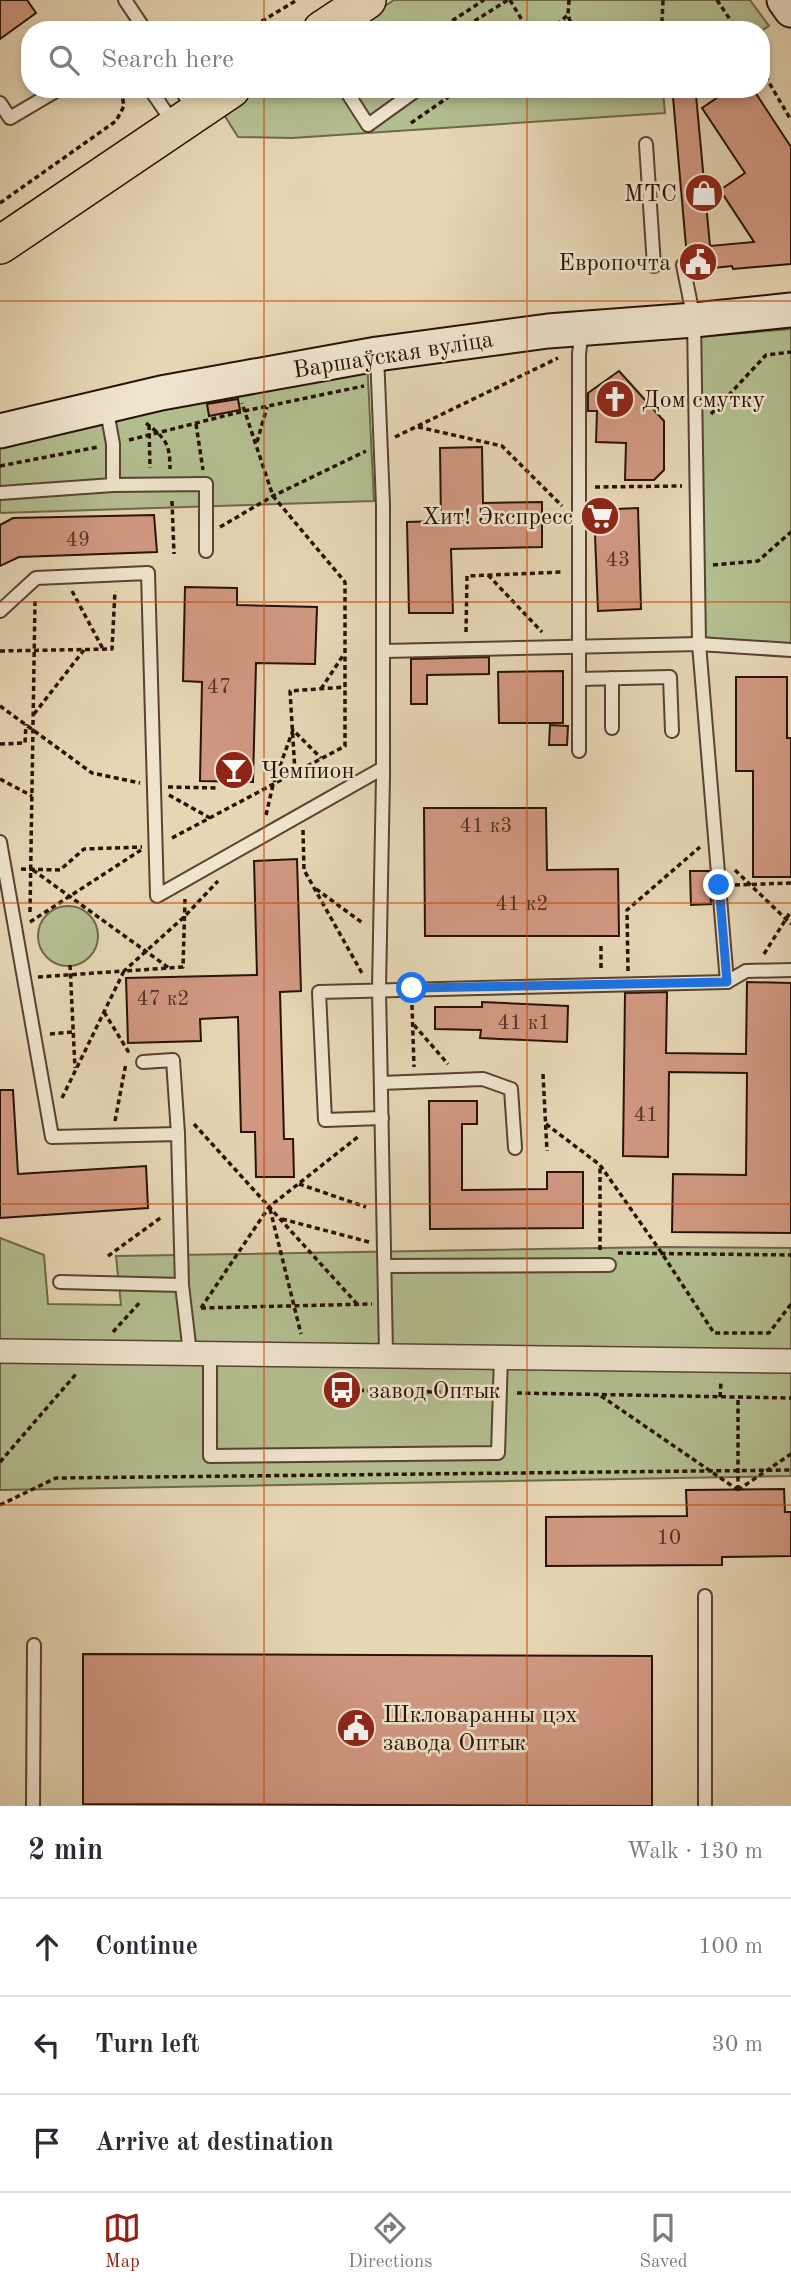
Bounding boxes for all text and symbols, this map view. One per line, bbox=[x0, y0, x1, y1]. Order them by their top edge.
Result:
search box bbox=[21, 21, 770, 98]
icon: search bbox=[45, 41, 83, 79]
text: Search here bbox=[101, 47, 234, 73]
shop icon: МТС bbox=[683, 172, 725, 214]
place label: МТС bbox=[624, 183, 677, 207]
public building icon: Европочта bbox=[677, 241, 719, 283]
place label: Европочта bbox=[558, 252, 671, 276]
street label: Варшаўская вуліца bbox=[291, 328, 495, 384]
church icon: Дом смутку bbox=[594, 378, 636, 420]
place label: Дом смутку bbox=[642, 389, 766, 413]
supermarket icon: Хит! Экспресс bbox=[579, 495, 621, 537]
place label: Хит! Экспресс bbox=[422, 506, 573, 530]
house number: 49 bbox=[66, 530, 90, 551]
house number: 43 bbox=[606, 550, 630, 571]
house number: 47 bbox=[207, 677, 231, 698]
bar icon: Чемпион bbox=[213, 749, 255, 791]
place label: Чемпион bbox=[261, 760, 355, 784]
house number: 41 к3 bbox=[460, 816, 512, 837]
route end bbox=[703, 869, 734, 900]
house number: 41 к2 bbox=[496, 894, 548, 915]
route start bbox=[396, 972, 427, 1003]
house number: 47 к2 bbox=[137, 989, 189, 1010]
house number: 41 к1 bbox=[498, 1013, 550, 1034]
house number: 41 bbox=[634, 1105, 658, 1126]
bus stop icon: завод Оптык bbox=[321, 1369, 363, 1411]
place label: завод Оптык bbox=[369, 1380, 500, 1404]
house number: 10 bbox=[657, 1528, 681, 1549]
place label: Шкловаранны цэх завода Оптык bbox=[383, 1704, 578, 1756]
public building icon: Шкловаранны цэх завода Оптык bbox=[335, 1707, 377, 1749]
text: 2 min bbox=[28, 1836, 103, 1866]
text: Walk · 130 m bbox=[627, 1840, 763, 1863]
icon: ahead bbox=[28, 1928, 66, 1966]
text: Continue bbox=[95, 1934, 198, 1960]
text: 100 m bbox=[698, 1935, 763, 1958]
icon: left bbox=[28, 2026, 66, 2064]
text: Turn left bbox=[95, 2032, 200, 2058]
text: 30 m bbox=[712, 2033, 763, 2056]
icon: arrive bbox=[28, 2124, 66, 2162]
text: Arrive at destination bbox=[95, 2130, 334, 2156]
tab: Map bbox=[103, 2209, 141, 2274]
tab: Directions bbox=[348, 2209, 433, 2274]
tab: Saved bbox=[639, 2209, 688, 2274]

